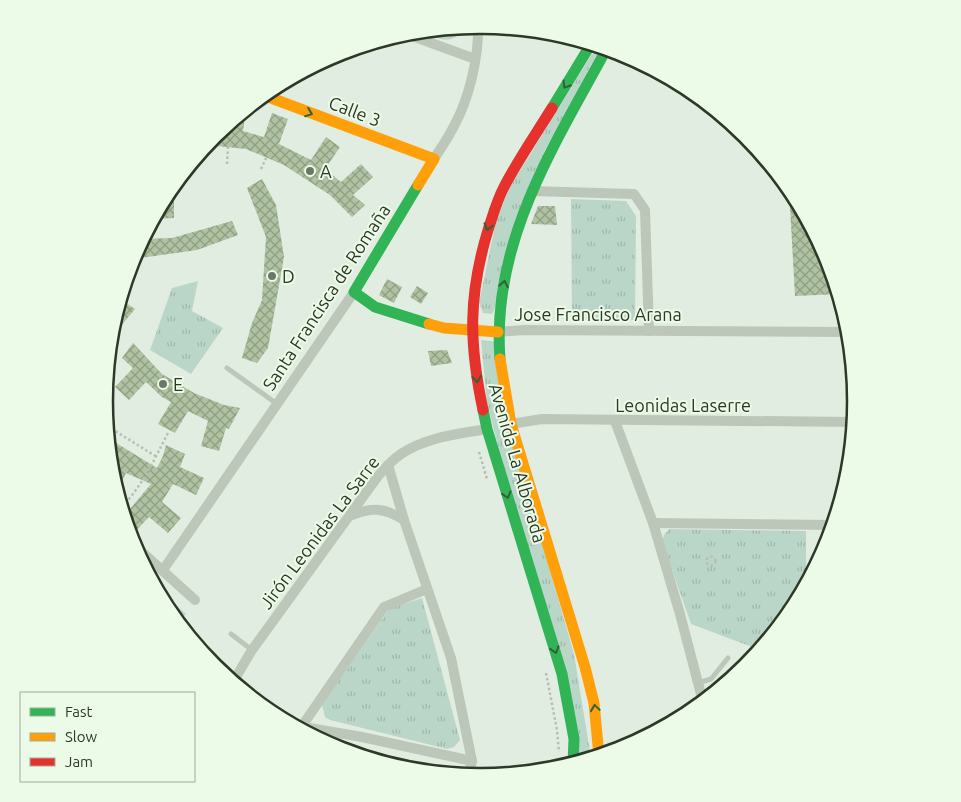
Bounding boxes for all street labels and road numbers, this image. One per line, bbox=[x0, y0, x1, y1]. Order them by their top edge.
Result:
street label: Calle 3 bbox=[326, 92, 384, 130]
street label: Santa Francisca de Romaña bbox=[258, 200, 394, 394]
street label: Jose Francisco Arana bbox=[514, 304, 682, 324]
street label: Avenida La Alborada bbox=[486, 381, 550, 545]
street label: Leonidas Laserre bbox=[615, 395, 751, 415]
street label: Jirón Leonidas La Sarre bbox=[255, 452, 383, 612]

